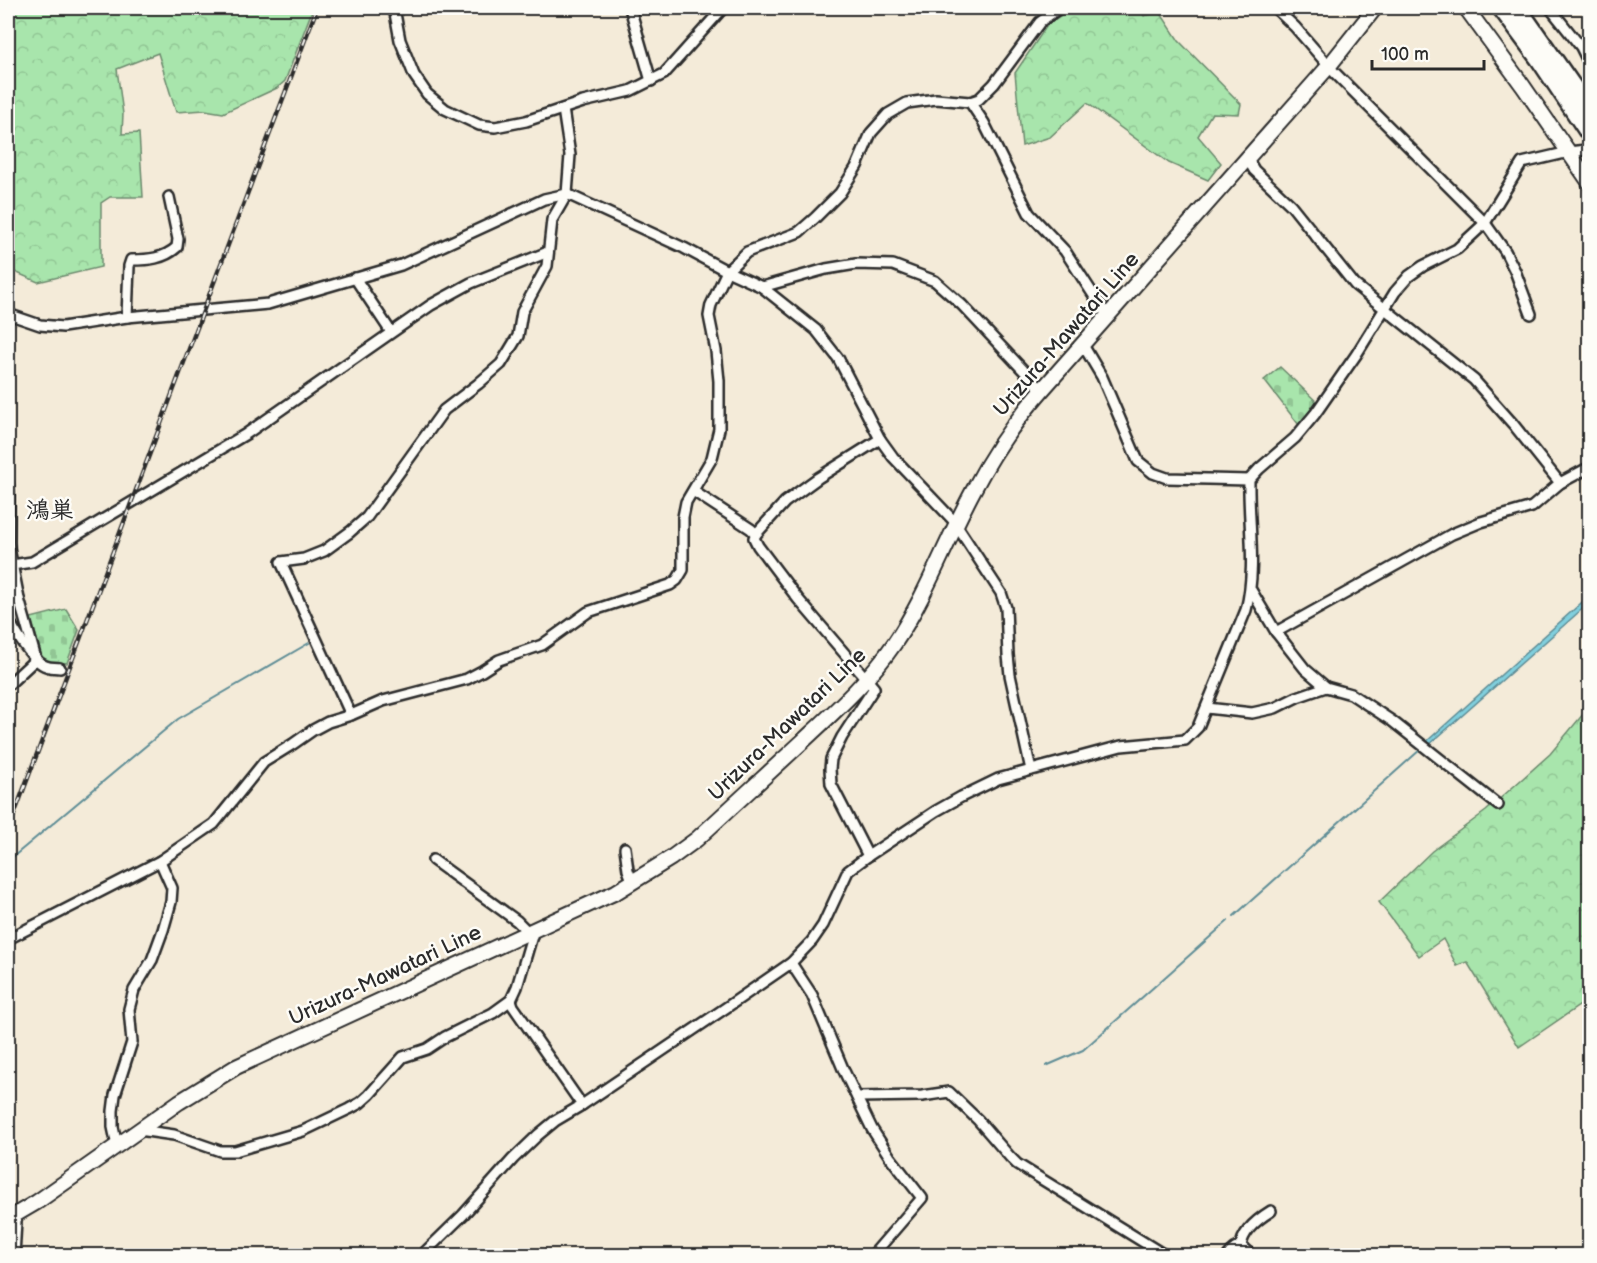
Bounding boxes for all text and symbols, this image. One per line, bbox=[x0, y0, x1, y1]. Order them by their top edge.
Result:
scale bar bbox=[1372, 33, 1484, 71]
text: 100 m bbox=[1381, 44, 1429, 65]
street label: Urizura-Mawatari Line bbox=[988, 247, 1144, 422]
district label: 鴻巣 bbox=[26, 496, 74, 525]
street label: Urizura-Mawatari Line bbox=[703, 643, 871, 806]
street label: Urizura-Mawatari Line bbox=[285, 920, 485, 1031]

